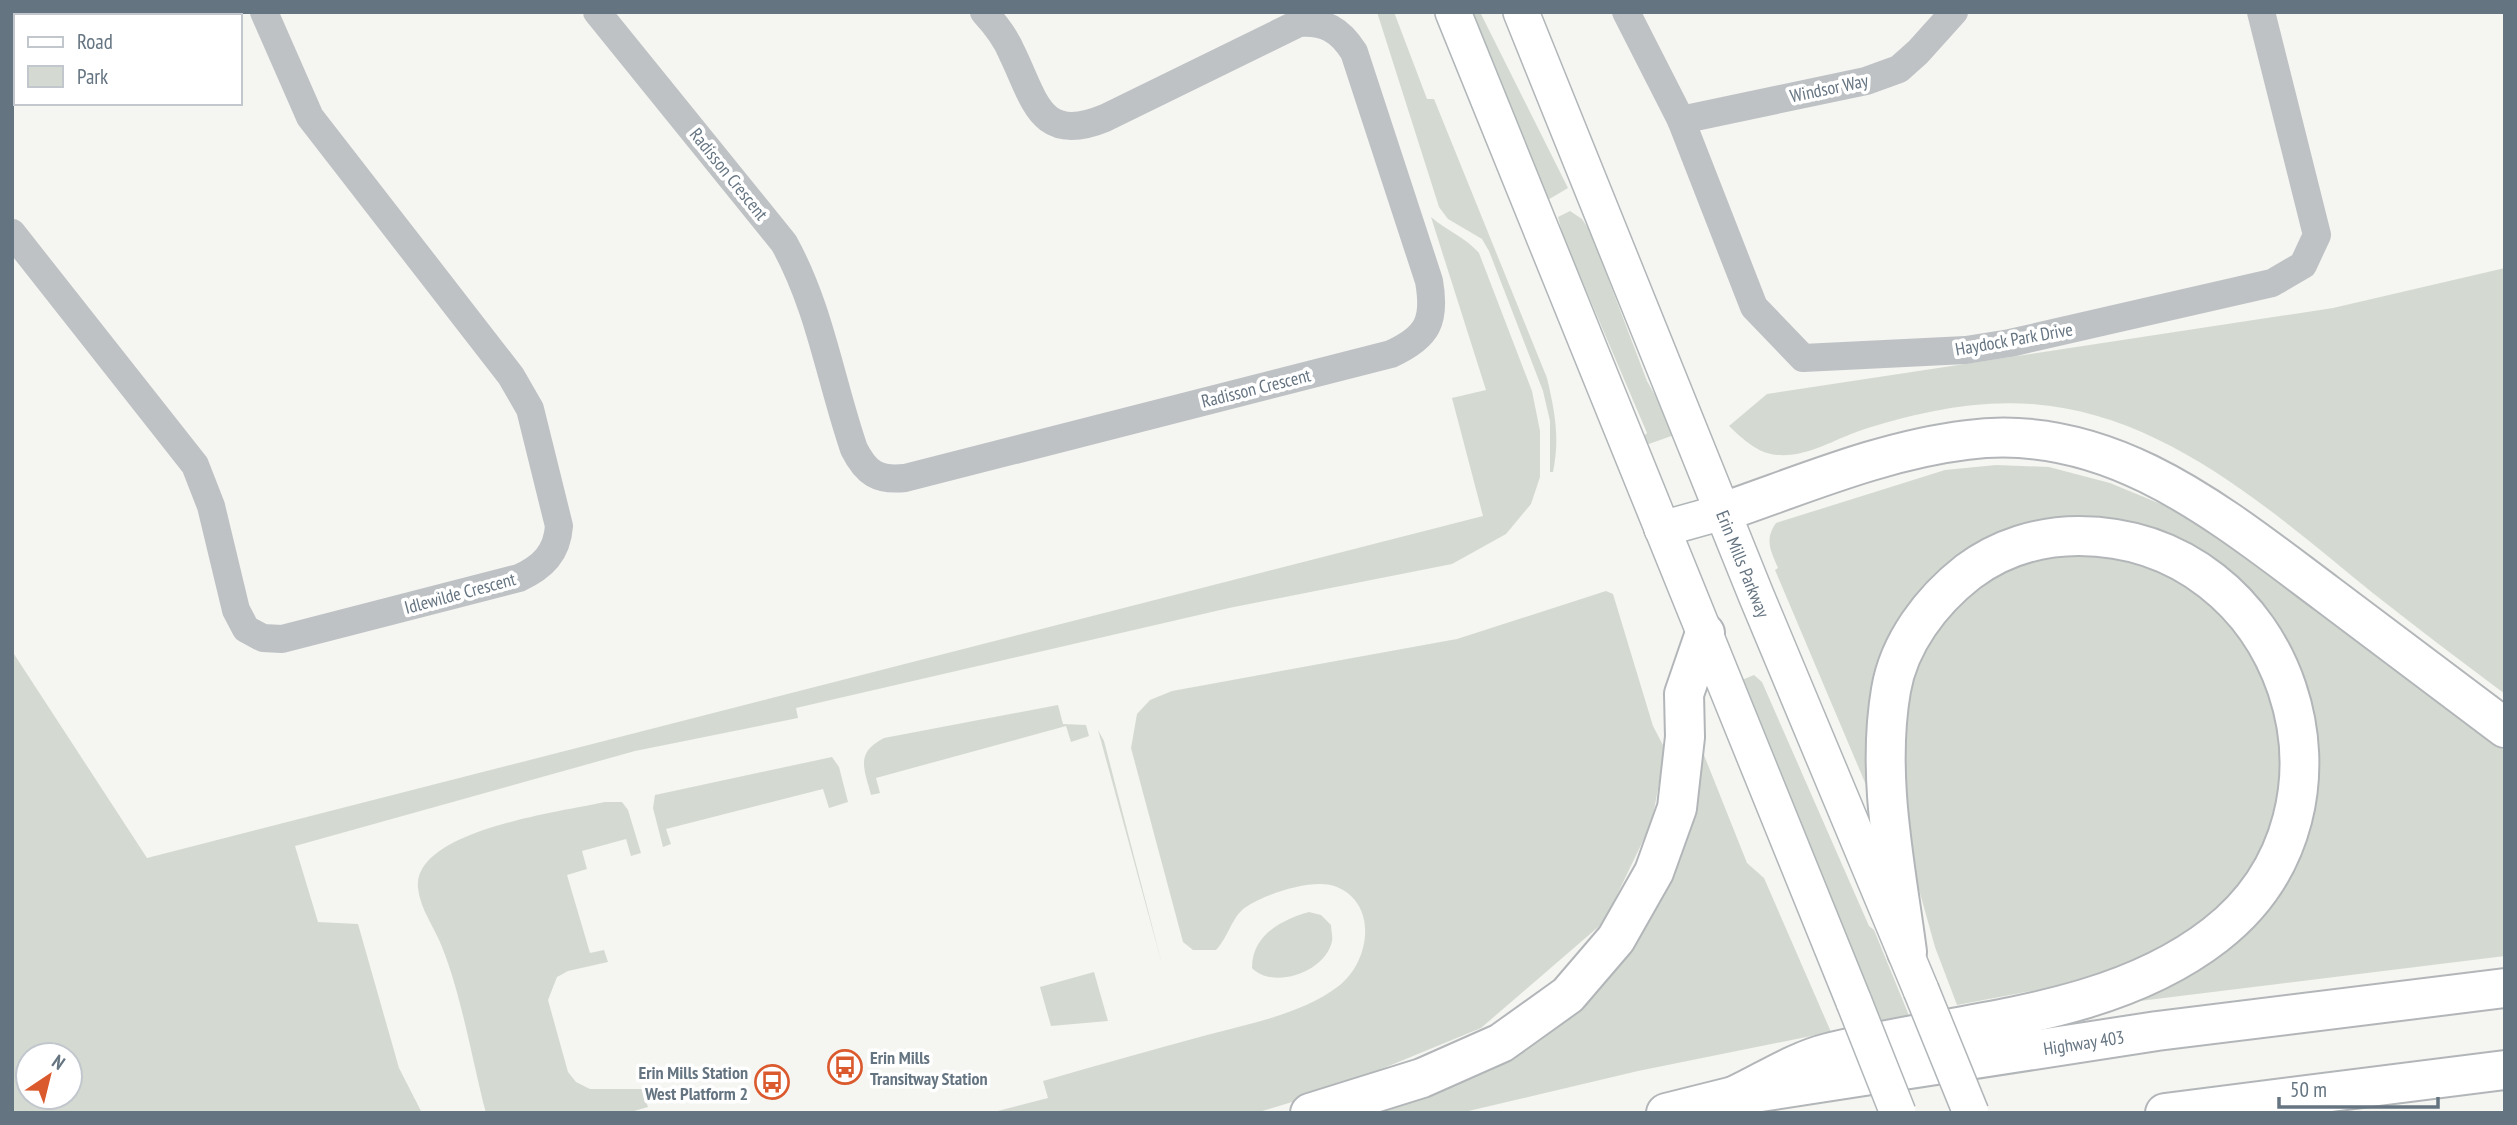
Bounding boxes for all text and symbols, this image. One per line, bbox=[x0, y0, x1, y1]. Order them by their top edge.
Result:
legend bbox=[14, 14, 242, 105]
text: Road bbox=[77, 28, 113, 55]
text: Park bbox=[77, 63, 108, 90]
street label: Windsor Way bbox=[1788, 68, 1870, 108]
street label: Radisson Crescent bbox=[685, 123, 773, 225]
street label: Haydock Park Drive bbox=[1953, 317, 2075, 361]
street label: Radisson Crescent bbox=[1199, 363, 1313, 413]
street label: Erin Mills Parkway bbox=[1712, 507, 1776, 621]
street label: Idlewilde Crescent bbox=[402, 567, 518, 619]
street label: Highway 403 bbox=[2042, 1025, 2126, 1060]
north arrow bbox=[14, 1041, 84, 1111]
place label: Erin Mills Transitway Station bbox=[870, 1046, 988, 1090]
bus stop icon: Erin Mills Transitway Station bbox=[826, 1048, 864, 1086]
text: N bbox=[48, 1049, 70, 1075]
place label: Erin Mills Station West Platform 2 bbox=[638, 1061, 748, 1105]
bus stop icon: Erin Mills Station West Platform 2 bbox=[753, 1063, 791, 1101]
scale bar bbox=[2279, 1066, 2438, 1110]
text: 50 m bbox=[2290, 1076, 2327, 1103]

